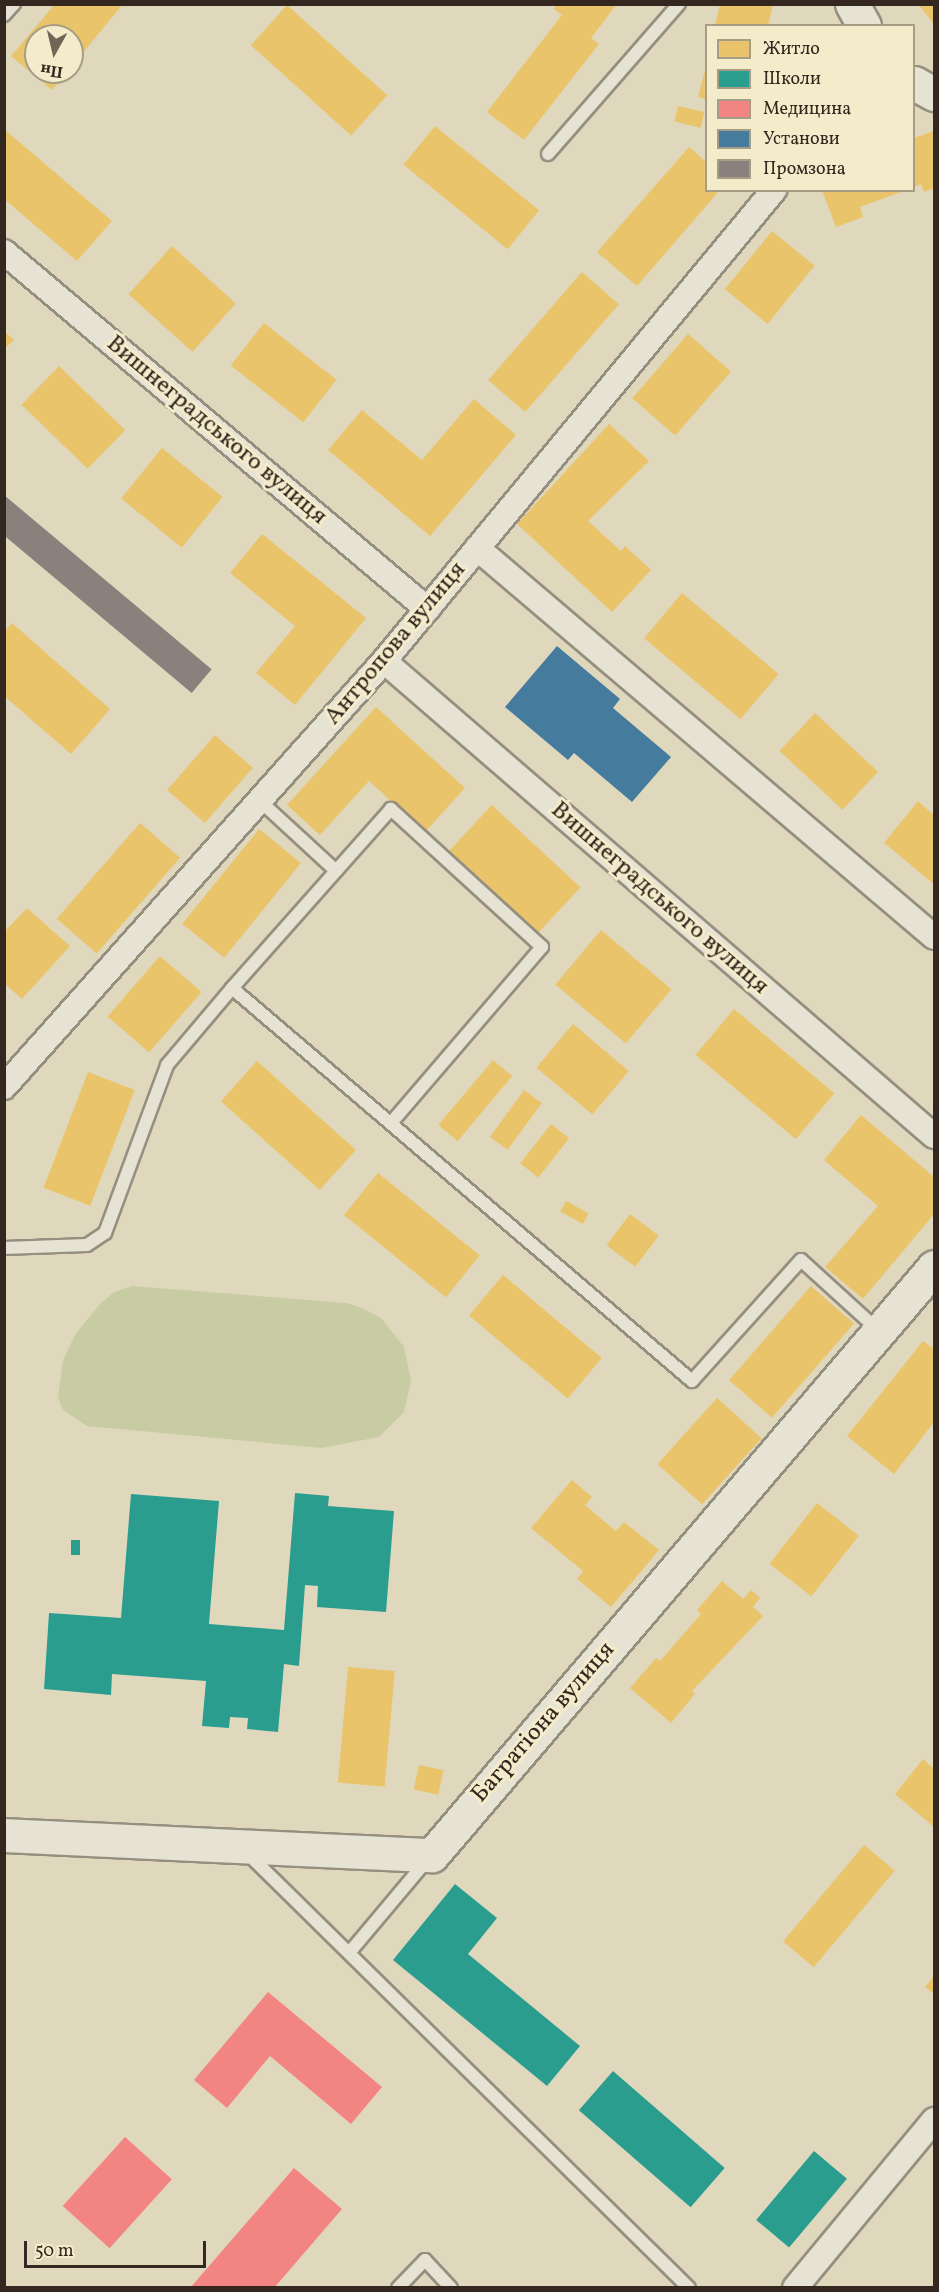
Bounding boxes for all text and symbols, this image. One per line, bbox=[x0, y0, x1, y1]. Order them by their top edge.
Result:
north arrow bbox=[24, 24, 84, 84]
legend bbox=[705, 24, 915, 192]
text: Житло bbox=[763, 37, 820, 62]
text: Пн bbox=[39, 57, 65, 82]
text: Школи bbox=[763, 67, 821, 92]
text: Медицина bbox=[763, 97, 851, 122]
text: Установи bbox=[763, 127, 840, 152]
text: Промзона bbox=[763, 157, 846, 182]
street label: Вишнеградського вулиця bbox=[100, 330, 332, 532]
street label: Антропова вулиця bbox=[319, 557, 473, 731]
street label: Вишнеградського вулиця bbox=[544, 797, 774, 1001]
street label: Багратіона вулиця bbox=[466, 1637, 622, 1809]
scale bar bbox=[27, 2229, 208, 2267]
text: 50 m bbox=[35, 2239, 74, 2264]

